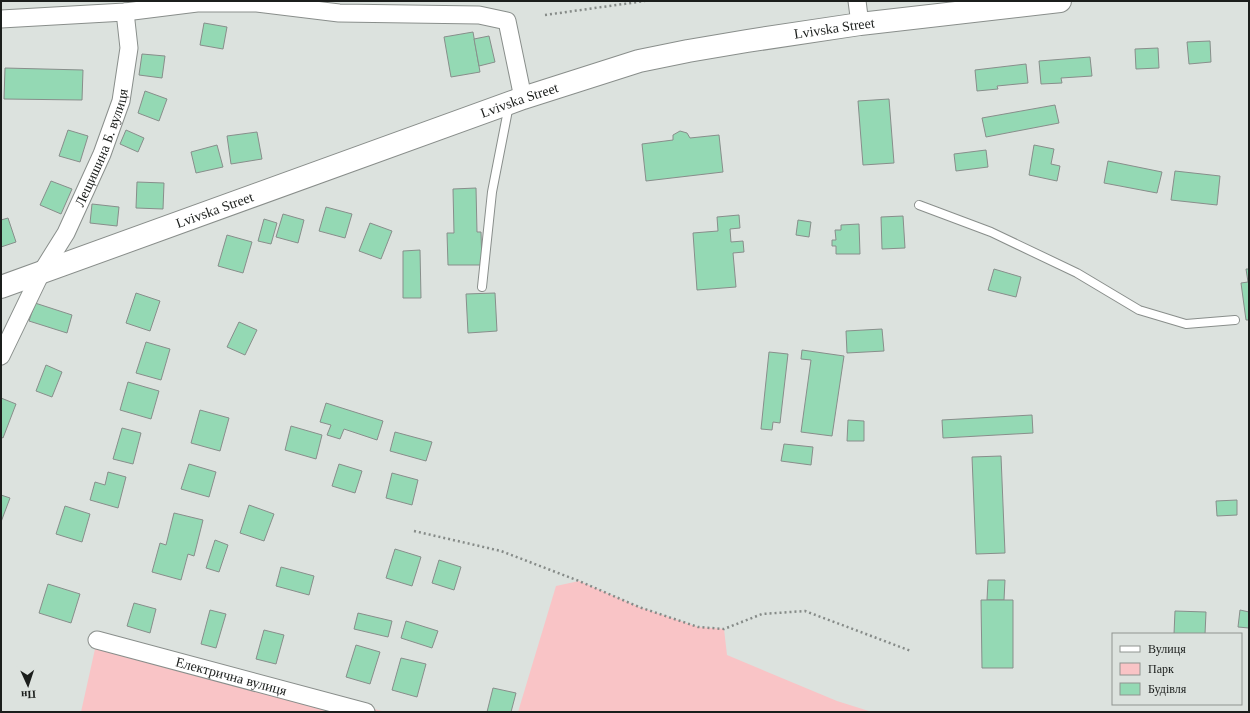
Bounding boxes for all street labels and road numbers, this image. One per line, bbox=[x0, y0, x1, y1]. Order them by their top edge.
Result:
street label: Lvivska Street bbox=[793, 15, 876, 42]
street label: Lvivska Street bbox=[478, 80, 560, 121]
street label: Лещишина Б. вулиця bbox=[72, 87, 131, 209]
street label: Lvivska Street bbox=[174, 189, 255, 231]
street label: Електрична вулиця bbox=[174, 654, 289, 699]

